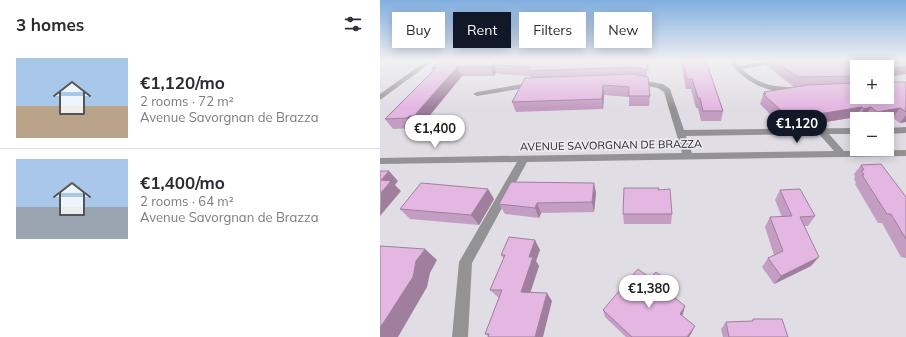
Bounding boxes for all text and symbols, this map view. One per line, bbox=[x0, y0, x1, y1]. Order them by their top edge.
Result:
chip: Buy bbox=[392, 12, 445, 48]
chip: Rent bbox=[453, 12, 511, 48]
chip: Filters bbox=[519, 12, 586, 48]
chip: New bbox=[594, 12, 652, 48]
icon: filters bbox=[342, 13, 364, 35]
text: 3 homes bbox=[16, 14, 84, 35]
map controls bbox=[850, 60, 894, 156]
button: + bbox=[850, 60, 894, 104]
text: €1,120/mo bbox=[140, 72, 225, 93]
icon: home bbox=[48, 74, 96, 122]
text: 2 rooms · 72 m² bbox=[140, 93, 234, 109]
text: Avenue Savorgnan de Brazza bbox=[140, 109, 318, 125]
pin: €1,120 bbox=[764, 110, 830, 144]
button: − bbox=[850, 112, 894, 156]
pin: €1,400 bbox=[402, 115, 468, 149]
text: €1,120 bbox=[776, 115, 818, 131]
text: €1,400 bbox=[414, 120, 456, 136]
street label: AVENUE SAVORGNAN DE BRAZZA bbox=[520, 136, 702, 154]
text: €1,400/mo bbox=[140, 172, 225, 193]
icon: home bbox=[48, 175, 96, 223]
text: 2 rooms · 64 m² bbox=[140, 193, 234, 209]
text: Avenue Savorgnan de Brazza bbox=[140, 209, 318, 225]
pin: €1,380 bbox=[616, 275, 682, 309]
text: €1,380 bbox=[628, 280, 670, 296]

